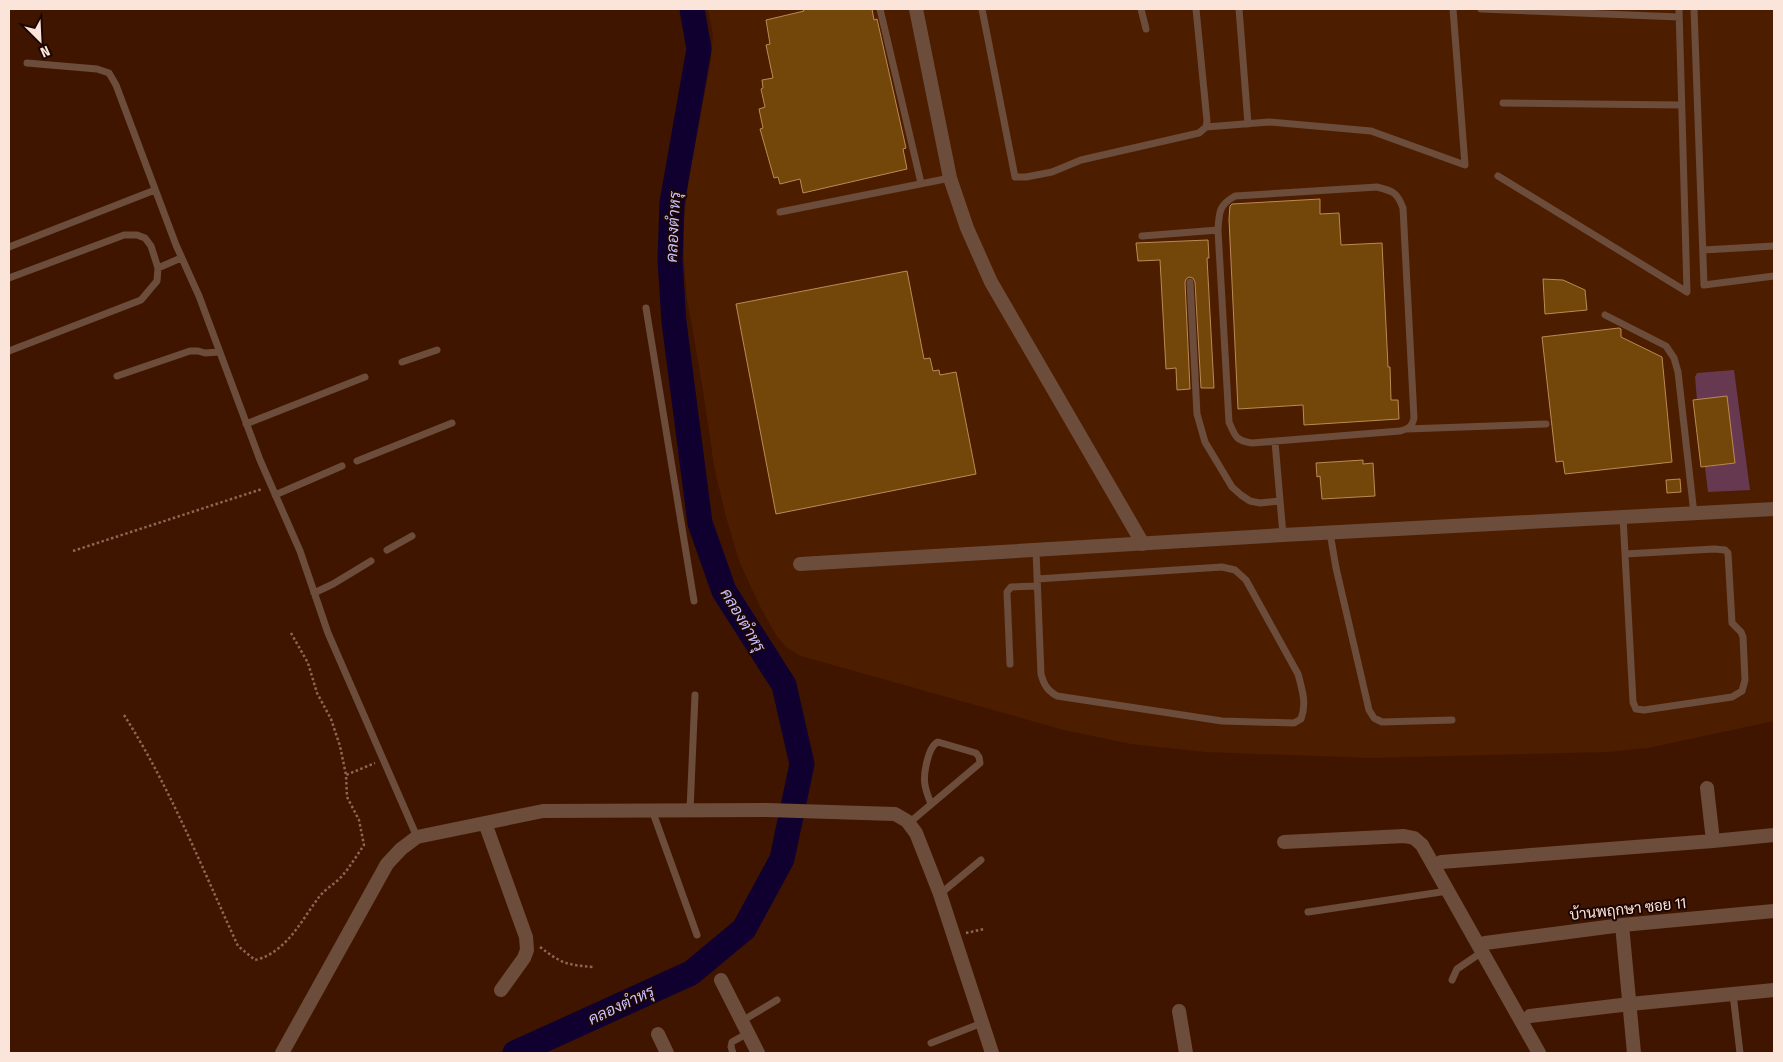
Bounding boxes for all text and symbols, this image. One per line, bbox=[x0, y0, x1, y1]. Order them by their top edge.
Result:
north arrow bbox=[15, 15, 65, 65]
text: N bbox=[38, 42, 52, 61]
water label: คลองตำหรุ bbox=[662, 190, 686, 263]
water label: คลองตำหรุ bbox=[715, 585, 770, 657]
street label: บ้านพฤกษา ซอย 11 bbox=[1569, 893, 1687, 924]
water label: คลองตำหรุ bbox=[585, 981, 659, 1030]

